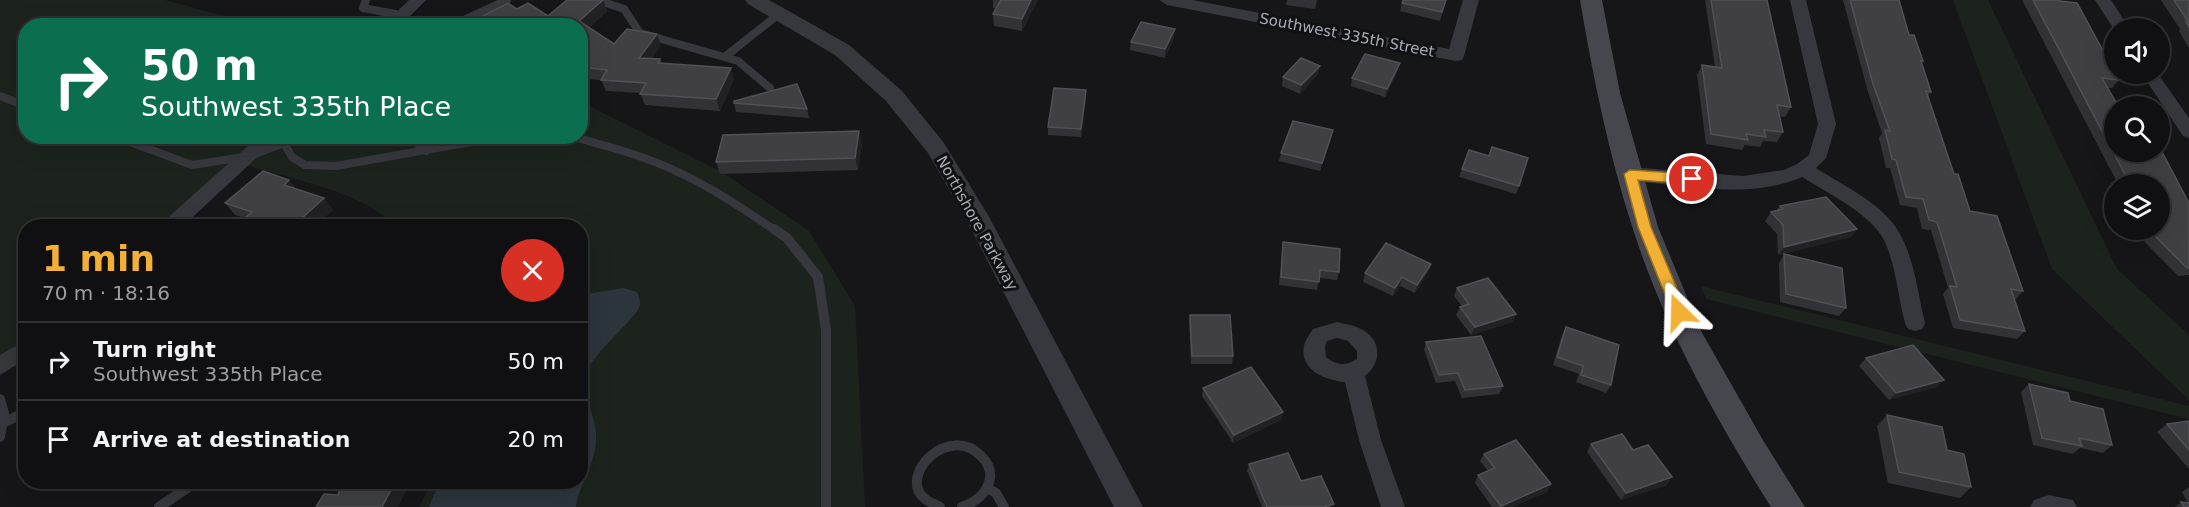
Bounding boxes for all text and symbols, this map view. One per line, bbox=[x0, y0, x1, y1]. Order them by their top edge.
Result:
street label: Southwest 335th Street bbox=[1258, 9, 1436, 61]
map controls bbox=[2104, 18, 2170, 240]
button: sound bbox=[2104, 18, 2170, 84]
text: 50 m bbox=[141, 41, 258, 90]
icon: right bbox=[42, 42, 120, 120]
text: Southwest 335th Place bbox=[141, 91, 451, 122]
button: search bbox=[2104, 96, 2170, 162]
street label: Northshore Parkway bbox=[933, 153, 1022, 294]
pin bbox=[1666, 153, 1717, 204]
icon: arrive bbox=[1675, 162, 1708, 195]
button: layers bbox=[2104, 174, 2170, 240]
text: 1 min bbox=[42, 238, 155, 279]
button: close bbox=[501, 239, 564, 302]
position arrow bbox=[1647, 280, 1711, 344]
text: 70 m · 18:16 bbox=[42, 281, 170, 305]
text: Turn right bbox=[93, 337, 216, 362]
icon: right bbox=[42, 345, 75, 378]
text: 50 m bbox=[508, 349, 564, 374]
text: Southwest 335th Place bbox=[93, 362, 323, 386]
icon: arrive bbox=[42, 423, 75, 456]
text: Arrive at destination bbox=[93, 427, 350, 452]
text: 20 m bbox=[508, 427, 564, 452]

